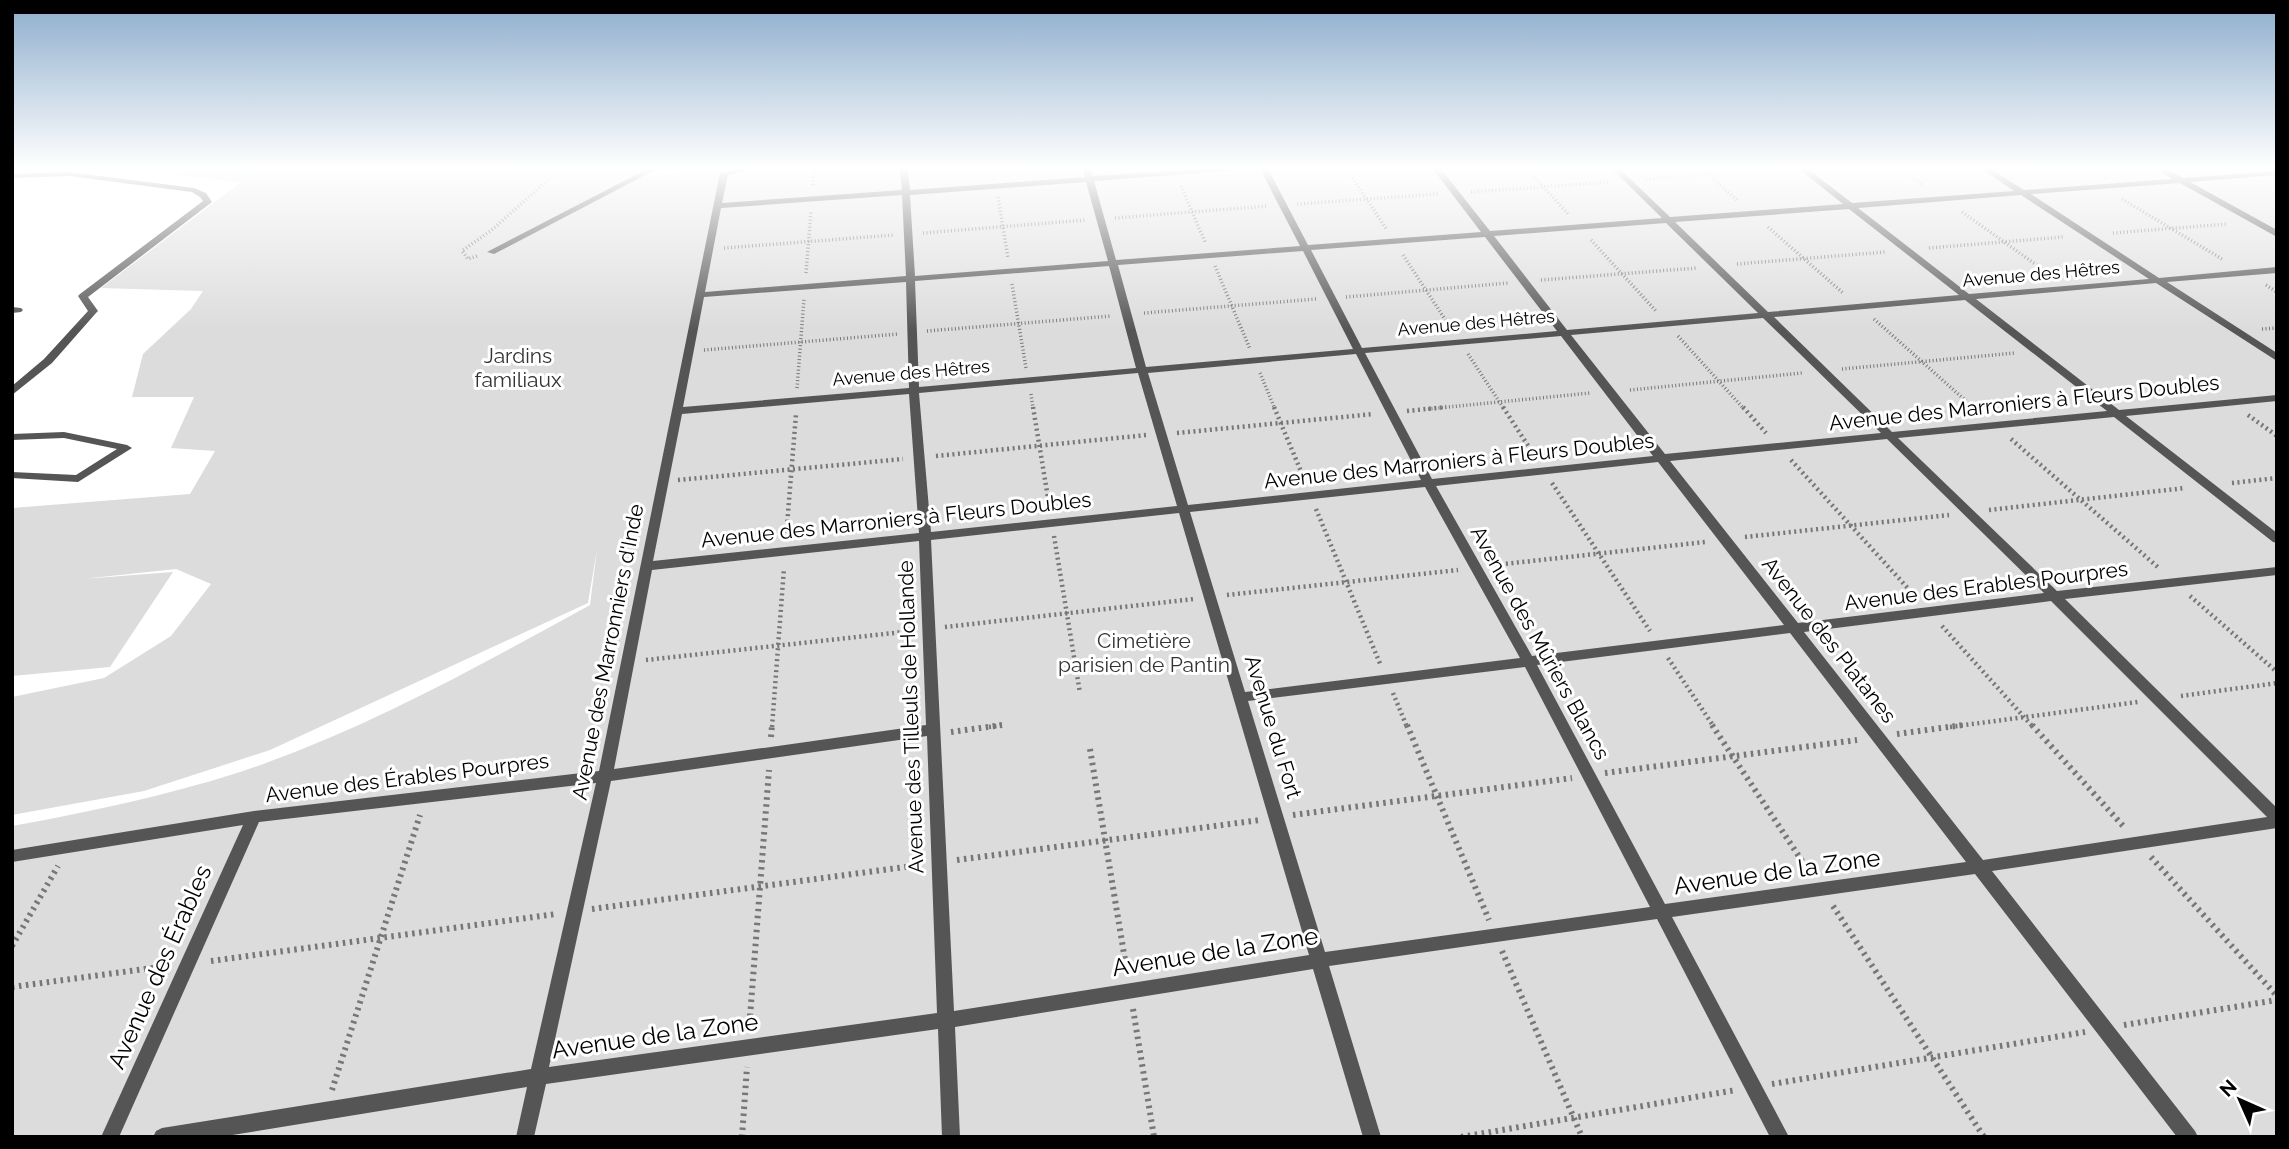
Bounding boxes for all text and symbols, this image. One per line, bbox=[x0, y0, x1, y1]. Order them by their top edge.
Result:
street label: Avenue des Hêtres bbox=[1961, 256, 2121, 291]
street label: Avenue des Hêtres bbox=[1396, 305, 1556, 340]
park label: Jardins familiaux bbox=[475, 343, 562, 392]
street label: Avenue des Hêtres bbox=[831, 355, 991, 390]
street label: Avenue des Marroniers à Fleurs Doubles bbox=[1828, 370, 2220, 435]
street label: Avenue des Marroniers à Fleurs Doubles bbox=[1263, 428, 1655, 493]
street label: Avenue des Marroniers à Fleurs Doubles bbox=[700, 487, 1092, 552]
street label: Avenue des Marronniers d'Inde bbox=[567, 502, 648, 802]
street label: Avenue des Mûriers Blancs bbox=[1466, 522, 1615, 764]
street label: Avenue des Platanes bbox=[1757, 552, 1902, 727]
street label: Avenue des Erables Pourpres bbox=[1843, 556, 2129, 615]
street label: Avenue des Tilleuls de Hollande bbox=[893, 560, 928, 874]
park label: Cimetière parisien de Pantin bbox=[1058, 628, 1230, 677]
street label: Avenue du Fort bbox=[1240, 652, 1307, 802]
street label: Avenue des Érables Pourpres bbox=[264, 748, 550, 807]
street label: Avenue de la Zone bbox=[1672, 843, 1882, 900]
street label: Avenue des Érables bbox=[102, 860, 218, 1073]
street label: Avenue de la Zone bbox=[1110, 921, 1320, 982]
street label: Avenue de la Zone bbox=[550, 1007, 760, 1064]
north arrow bbox=[2205, 1065, 2275, 1135]
text: N bbox=[2215, 1075, 2241, 1101]

